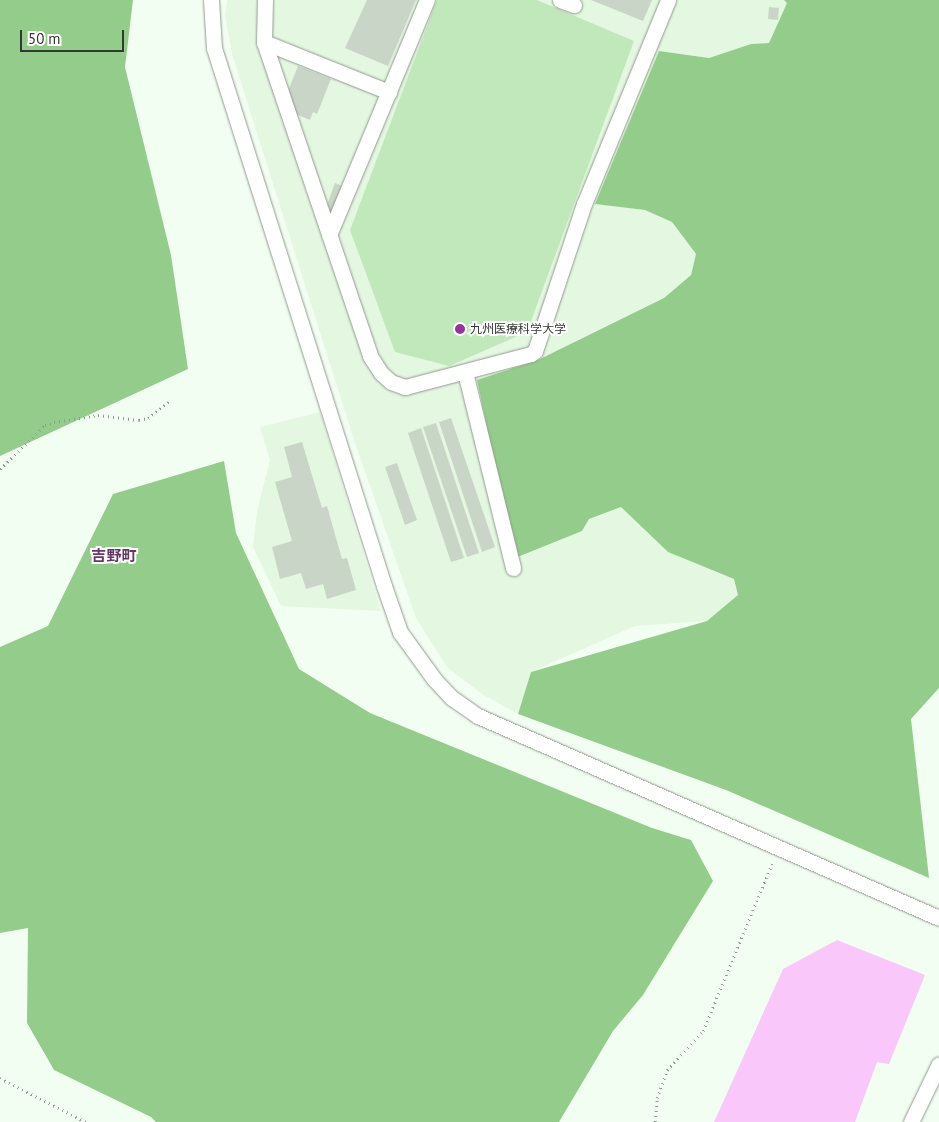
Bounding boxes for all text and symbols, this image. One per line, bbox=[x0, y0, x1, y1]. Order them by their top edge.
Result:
scale bar bbox=[22, 20, 126, 52]
text: 50 m bbox=[28, 29, 61, 48]
place label: 九州医療科学大学 bbox=[470, 322, 566, 336]
marker: 九州医療科学大学 bbox=[454, 323, 466, 335]
district label: 吉野町 bbox=[92, 547, 136, 565]

